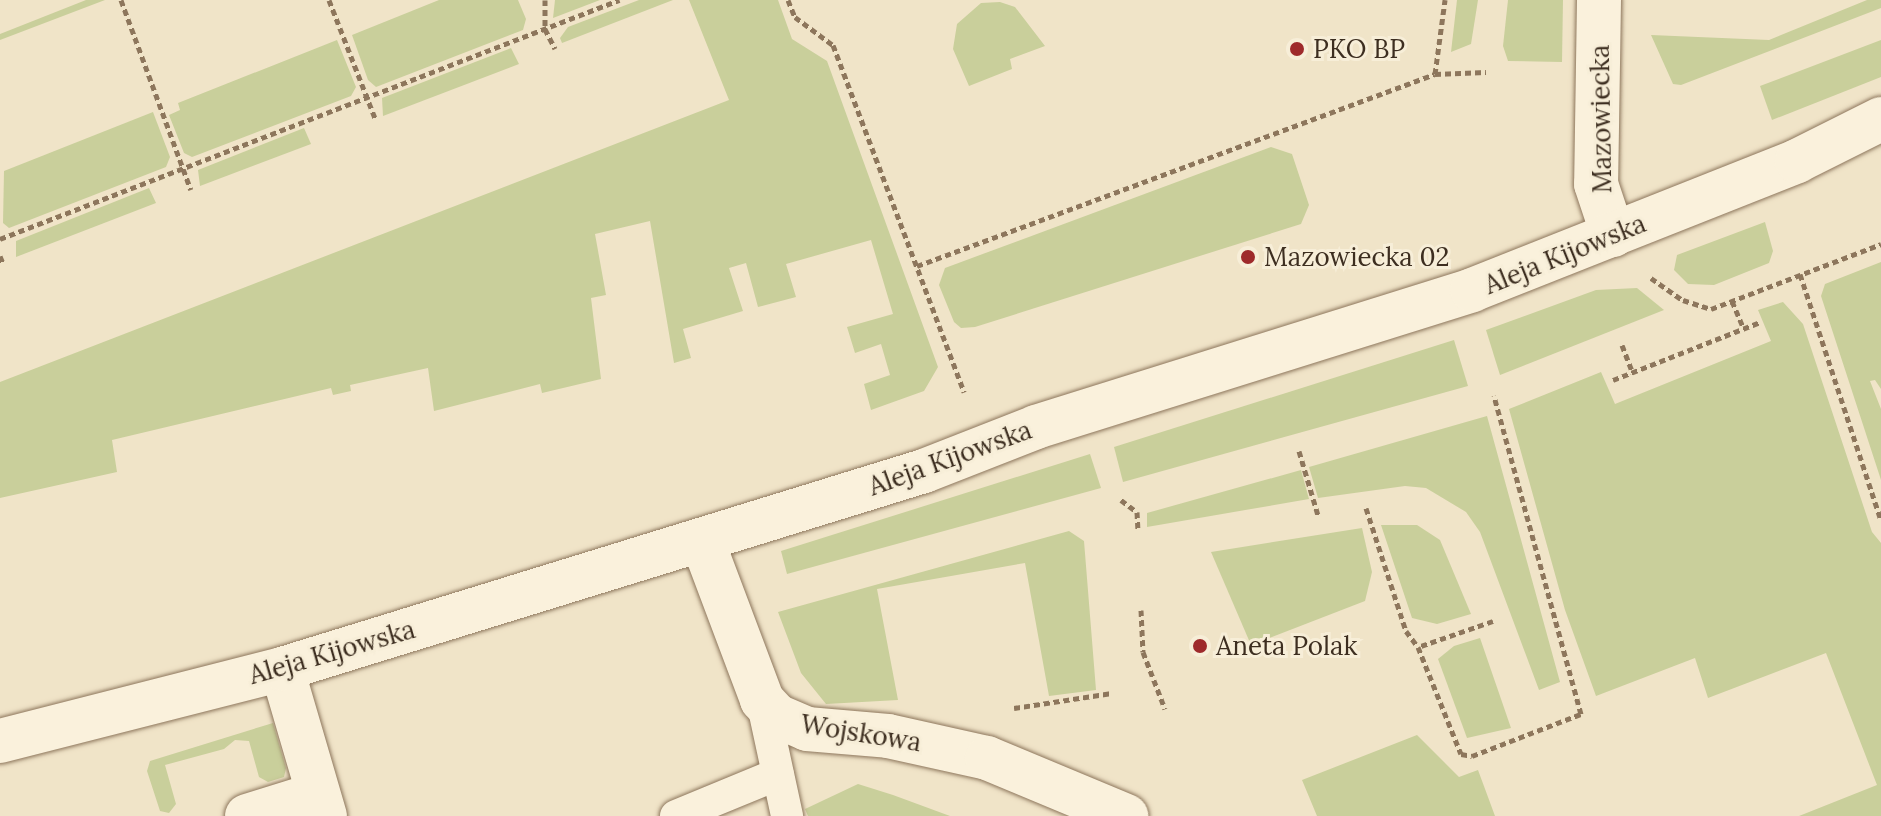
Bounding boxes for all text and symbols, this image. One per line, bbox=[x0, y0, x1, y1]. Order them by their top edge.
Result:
place label: PKO BP bbox=[1313, 33, 1405, 65]
marker: PKO BP bbox=[1288, 40, 1306, 58]
street label: Mazowiecka bbox=[1584, 44, 1618, 194]
street label: Aleja Kijowska bbox=[1480, 207, 1650, 301]
place label: Mazowiecka 02 bbox=[1264, 241, 1449, 273]
marker: Mazowiecka 02 bbox=[1239, 248, 1257, 266]
street label: Aleja Kijowska bbox=[864, 414, 1036, 502]
street label: Aleja Kijowska bbox=[245, 613, 419, 691]
place label: Aneta Polak bbox=[1216, 630, 1357, 662]
marker: Aneta Polak bbox=[1191, 637, 1209, 655]
street label: Wojskowa bbox=[799, 708, 923, 758]

